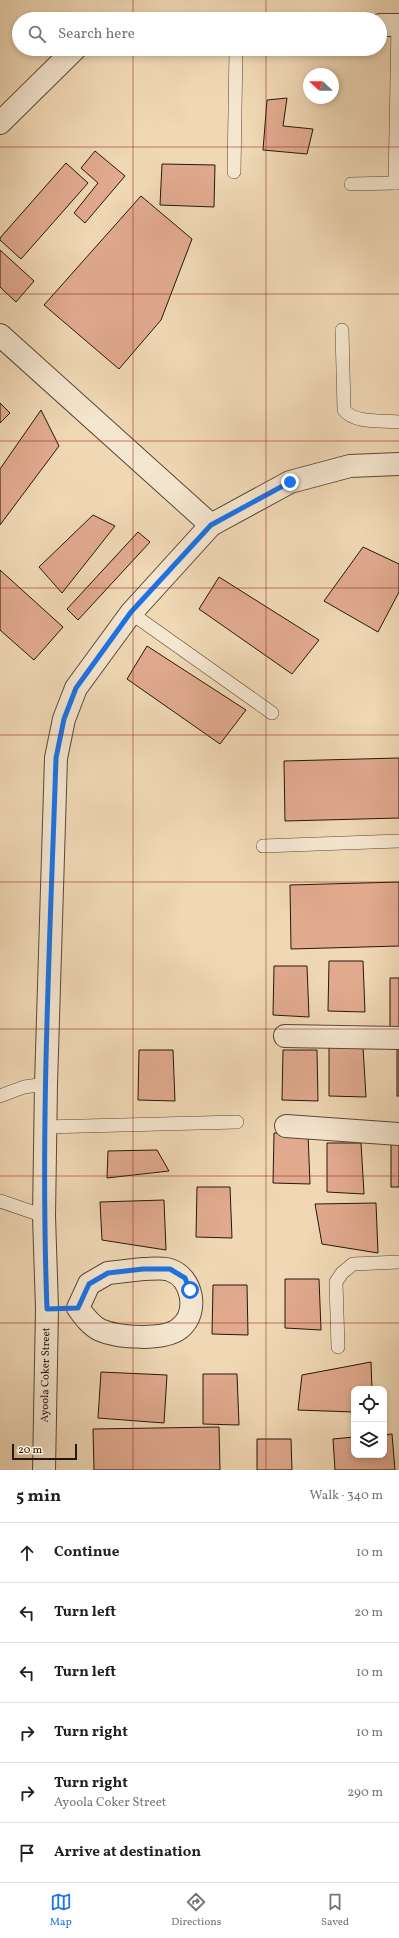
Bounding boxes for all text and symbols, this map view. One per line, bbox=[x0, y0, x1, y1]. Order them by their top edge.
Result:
search box bbox=[12, 12, 387, 56]
icon: search bbox=[26, 23, 48, 45]
text: Search here bbox=[58, 24, 135, 45]
north arrow bbox=[303, 68, 339, 104]
route end bbox=[281, 473, 299, 491]
route start bbox=[181, 1281, 199, 1299]
street label: Ayoola Coker Street bbox=[38, 1327, 54, 1423]
map controls bbox=[351, 1386, 387, 1458]
button: locate bbox=[351, 1386, 387, 1422]
button: layers bbox=[351, 1422, 387, 1458]
scale bar bbox=[12, 1442, 77, 1461]
text: 20 m bbox=[18, 1443, 42, 1458]
text: 5 min bbox=[16, 1485, 61, 1508]
text: Walk · 340 m bbox=[310, 1487, 383, 1505]
icon: ahead bbox=[16, 1542, 38, 1564]
text: Continue bbox=[54, 1542, 119, 1563]
text: 10 m bbox=[356, 1544, 383, 1562]
icon: left bbox=[16, 1602, 38, 1624]
text: Turn left bbox=[54, 1602, 116, 1623]
text: 20 m bbox=[354, 1604, 383, 1622]
icon: left bbox=[16, 1662, 38, 1684]
text: Turn left bbox=[54, 1662, 116, 1683]
text: 10 m bbox=[356, 1664, 383, 1682]
icon: right bbox=[16, 1722, 38, 1744]
text: Turn right bbox=[54, 1722, 128, 1743]
text: 10 m bbox=[356, 1724, 383, 1742]
text: Turn right bbox=[54, 1773, 128, 1794]
icon: right bbox=[16, 1782, 38, 1804]
text: 290 m bbox=[347, 1784, 383, 1802]
text: Ayoola Coker Street bbox=[54, 1794, 166, 1812]
icon: arrive bbox=[16, 1842, 38, 1864]
text: Arrive at destination bbox=[54, 1842, 201, 1863]
tab: Map bbox=[50, 1891, 72, 1930]
tab: Directions bbox=[171, 1891, 222, 1930]
tab: Saved bbox=[321, 1891, 349, 1930]

